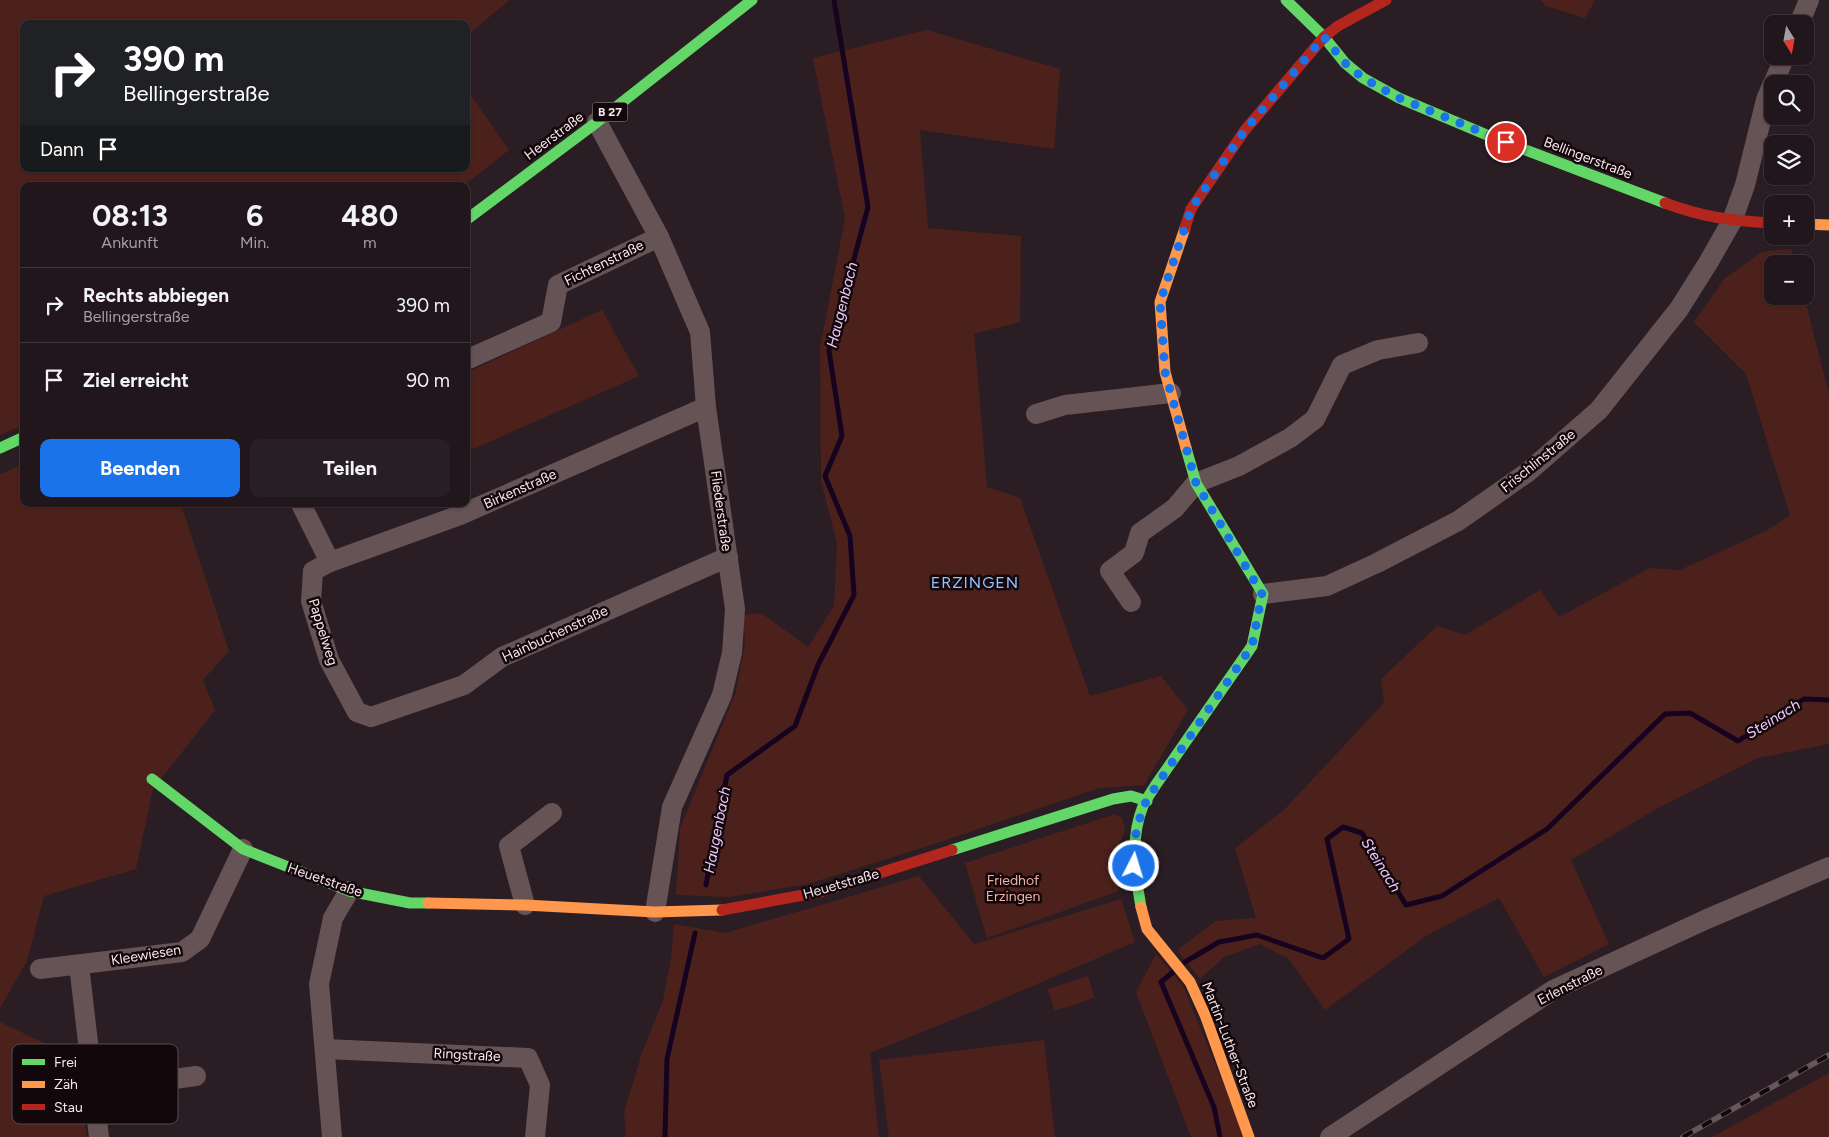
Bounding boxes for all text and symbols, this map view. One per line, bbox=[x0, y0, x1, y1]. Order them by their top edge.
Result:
north arrow bbox=[1764, 15, 1814, 65]
map controls bbox=[1764, 15, 1814, 305]
text: 390 m bbox=[123, 38, 224, 80]
icon: right bbox=[40, 40, 105, 105]
button: search bbox=[1764, 75, 1814, 125]
text: Bellingerstraße bbox=[123, 80, 270, 107]
road number: B 27 bbox=[592, 102, 628, 121]
street label: Heerstraße bbox=[521, 108, 587, 164]
pin bbox=[1485, 121, 1527, 163]
icon: arrive bbox=[1492, 128, 1520, 156]
street label: Bellingerstraße bbox=[1541, 133, 1635, 183]
icon: arrive bbox=[94, 135, 122, 163]
button: layers bbox=[1764, 135, 1814, 185]
text: Dann bbox=[40, 138, 84, 161]
button: + bbox=[1764, 195, 1814, 245]
text: 08:13 bbox=[92, 197, 168, 234]
text: 6 bbox=[246, 197, 263, 234]
text: 480 bbox=[341, 197, 398, 234]
text: Ankunft bbox=[101, 233, 159, 252]
text: Min. bbox=[240, 233, 269, 252]
text: m bbox=[363, 233, 377, 252]
street label: Fichtenstraße bbox=[562, 236, 647, 290]
button: − bbox=[1764, 255, 1814, 305]
water label: Haugenbach bbox=[823, 260, 861, 350]
text: Rechts abbiegen bbox=[83, 284, 229, 307]
icon: right bbox=[40, 291, 68, 319]
text: 390 m bbox=[396, 294, 450, 317]
text: Bellingerstraße bbox=[83, 307, 190, 326]
icon: arrive bbox=[40, 366, 68, 394]
text: Ziel erreicht bbox=[83, 369, 189, 392]
text: 90 m bbox=[406, 369, 450, 392]
street label: Frischlinstraße bbox=[1497, 426, 1579, 496]
button: Beenden bbox=[40, 439, 240, 497]
button: Teilen bbox=[250, 439, 450, 497]
street label: Birkenstraße bbox=[481, 465, 559, 513]
street label: Fliederstraße bbox=[707, 470, 735, 553]
district label: ERZINGEN bbox=[931, 573, 1019, 592]
street label: Pappelweg bbox=[305, 596, 341, 668]
street label: Hainbuchenstraße bbox=[499, 602, 611, 666]
water label: Steinach bbox=[1743, 695, 1803, 743]
water label: Haugenbach bbox=[700, 785, 734, 875]
water label: Steinach bbox=[1357, 835, 1405, 895]
position arrow bbox=[1107, 839, 1159, 891]
street label: Heuetstraße bbox=[285, 859, 365, 901]
street label: Heuetstraße bbox=[801, 865, 881, 903]
park label: Friedhof Erzingen bbox=[986, 872, 1040, 905]
street label: Kleewiesen bbox=[110, 941, 182, 969]
street label: Erlenstraße bbox=[1535, 961, 1606, 1009]
street label: Martin-Luther-Straße bbox=[1198, 980, 1262, 1111]
legend bbox=[12, 1044, 178, 1124]
street label: Ringstraße bbox=[433, 1045, 501, 1065]
text: Frei bbox=[54, 1054, 77, 1071]
text: Zäh bbox=[54, 1076, 78, 1093]
text: Stau bbox=[54, 1099, 83, 1116]

